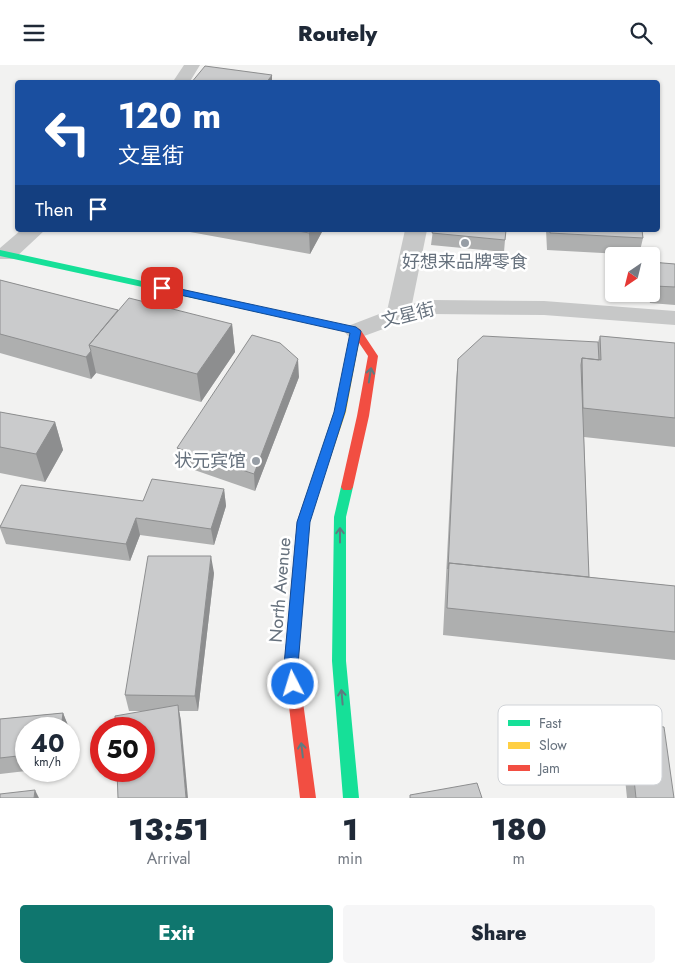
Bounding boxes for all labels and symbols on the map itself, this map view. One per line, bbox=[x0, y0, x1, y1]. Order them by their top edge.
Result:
marker: 好想来品牌零食 bbox=[459, 237, 471, 249]
north arrow bbox=[605, 247, 660, 303]
place label: 好想来品牌零食 bbox=[402, 249, 528, 275]
pin bbox=[141, 267, 183, 309]
street label: 文星街 bbox=[379, 296, 437, 334]
one-way arrow bbox=[365, 368, 375, 384]
place label: 状元宾馆 bbox=[174, 448, 246, 474]
marker: 状元宾馆 bbox=[250, 455, 262, 467]
one-way arrow bbox=[335, 527, 345, 544]
street label: North Avenue bbox=[262, 536, 298, 644]
position arrow bbox=[266, 657, 318, 709]
one-way arrow bbox=[338, 689, 347, 705]
legend bbox=[498, 705, 662, 785]
text: Fast bbox=[539, 713, 562, 733]
speed limit sign: 50 bbox=[90, 717, 155, 782]
text: Slow bbox=[539, 735, 567, 755]
one-way arrow bbox=[297, 742, 307, 758]
text: Jam bbox=[537, 758, 560, 778]

